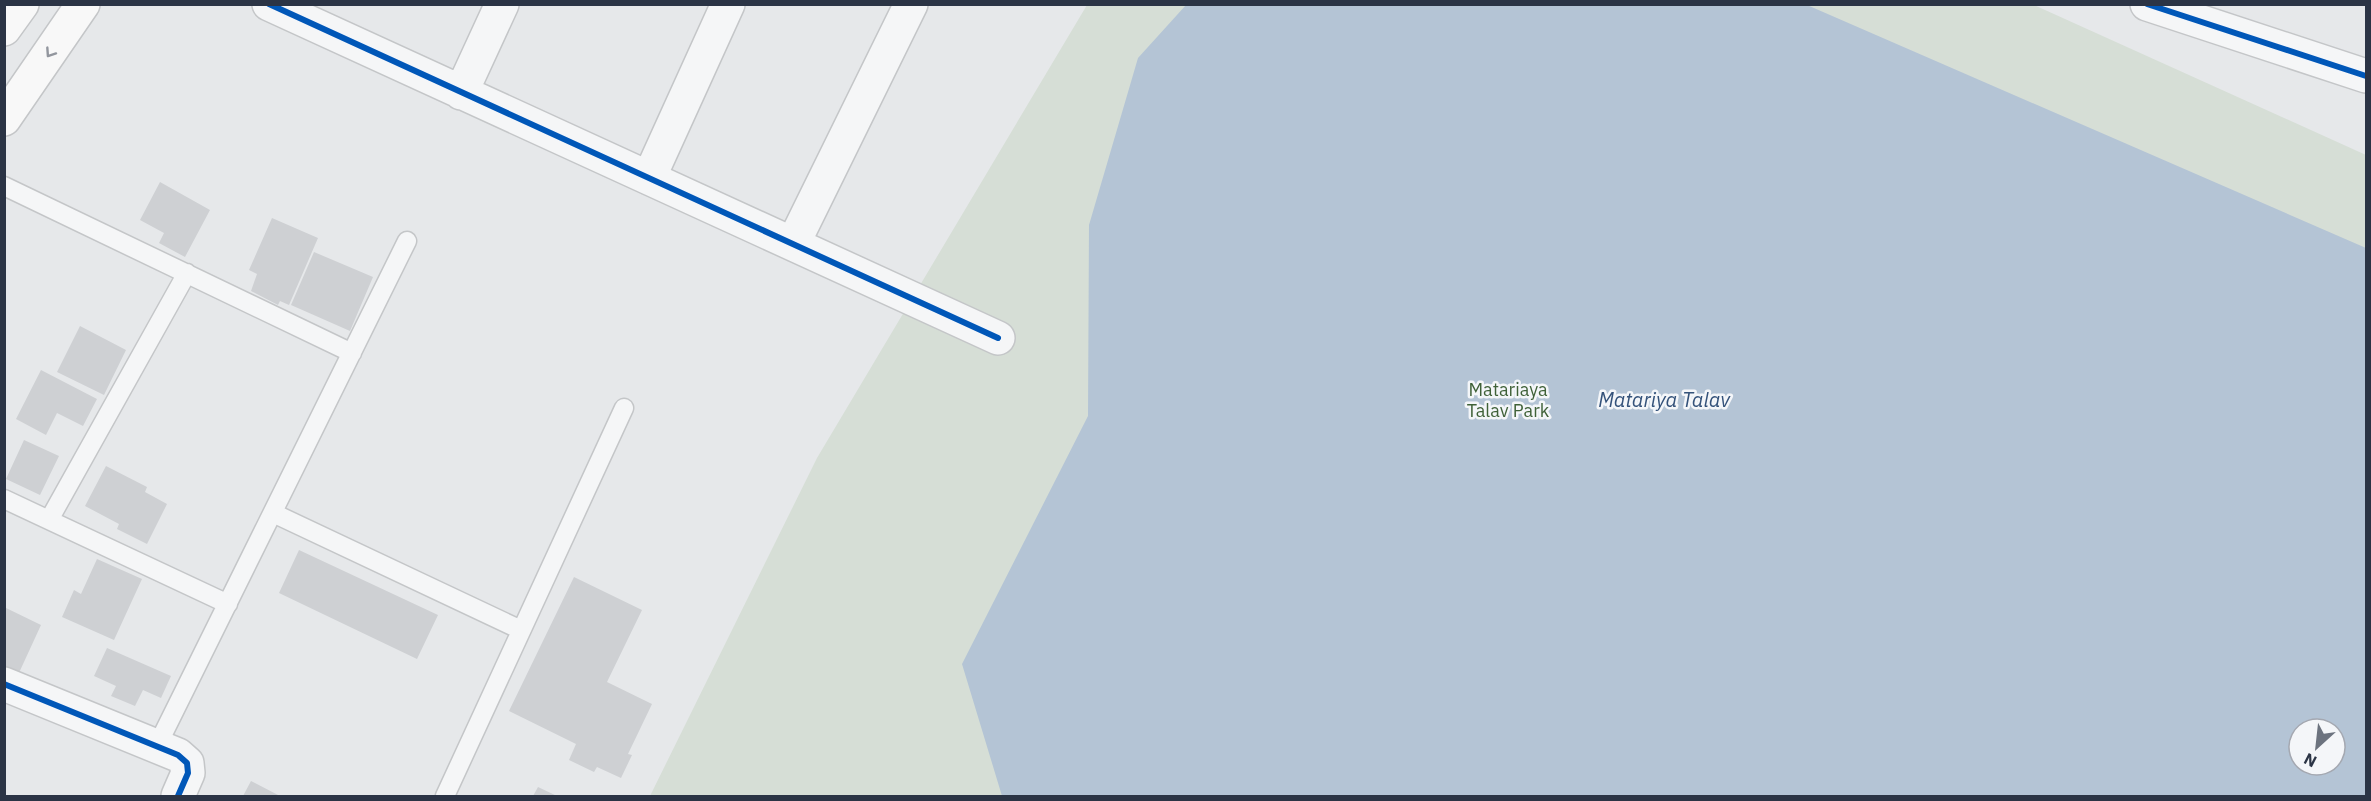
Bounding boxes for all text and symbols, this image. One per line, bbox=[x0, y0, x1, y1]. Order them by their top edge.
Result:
one-way arrow bbox=[46, 46, 57, 57]
park label: Matariaya Talav Park bbox=[1467, 378, 1550, 422]
water label: Matariya Talav bbox=[1598, 386, 1731, 413]
north arrow bbox=[2287, 717, 2347, 777]
text: N bbox=[2300, 749, 2320, 772]

